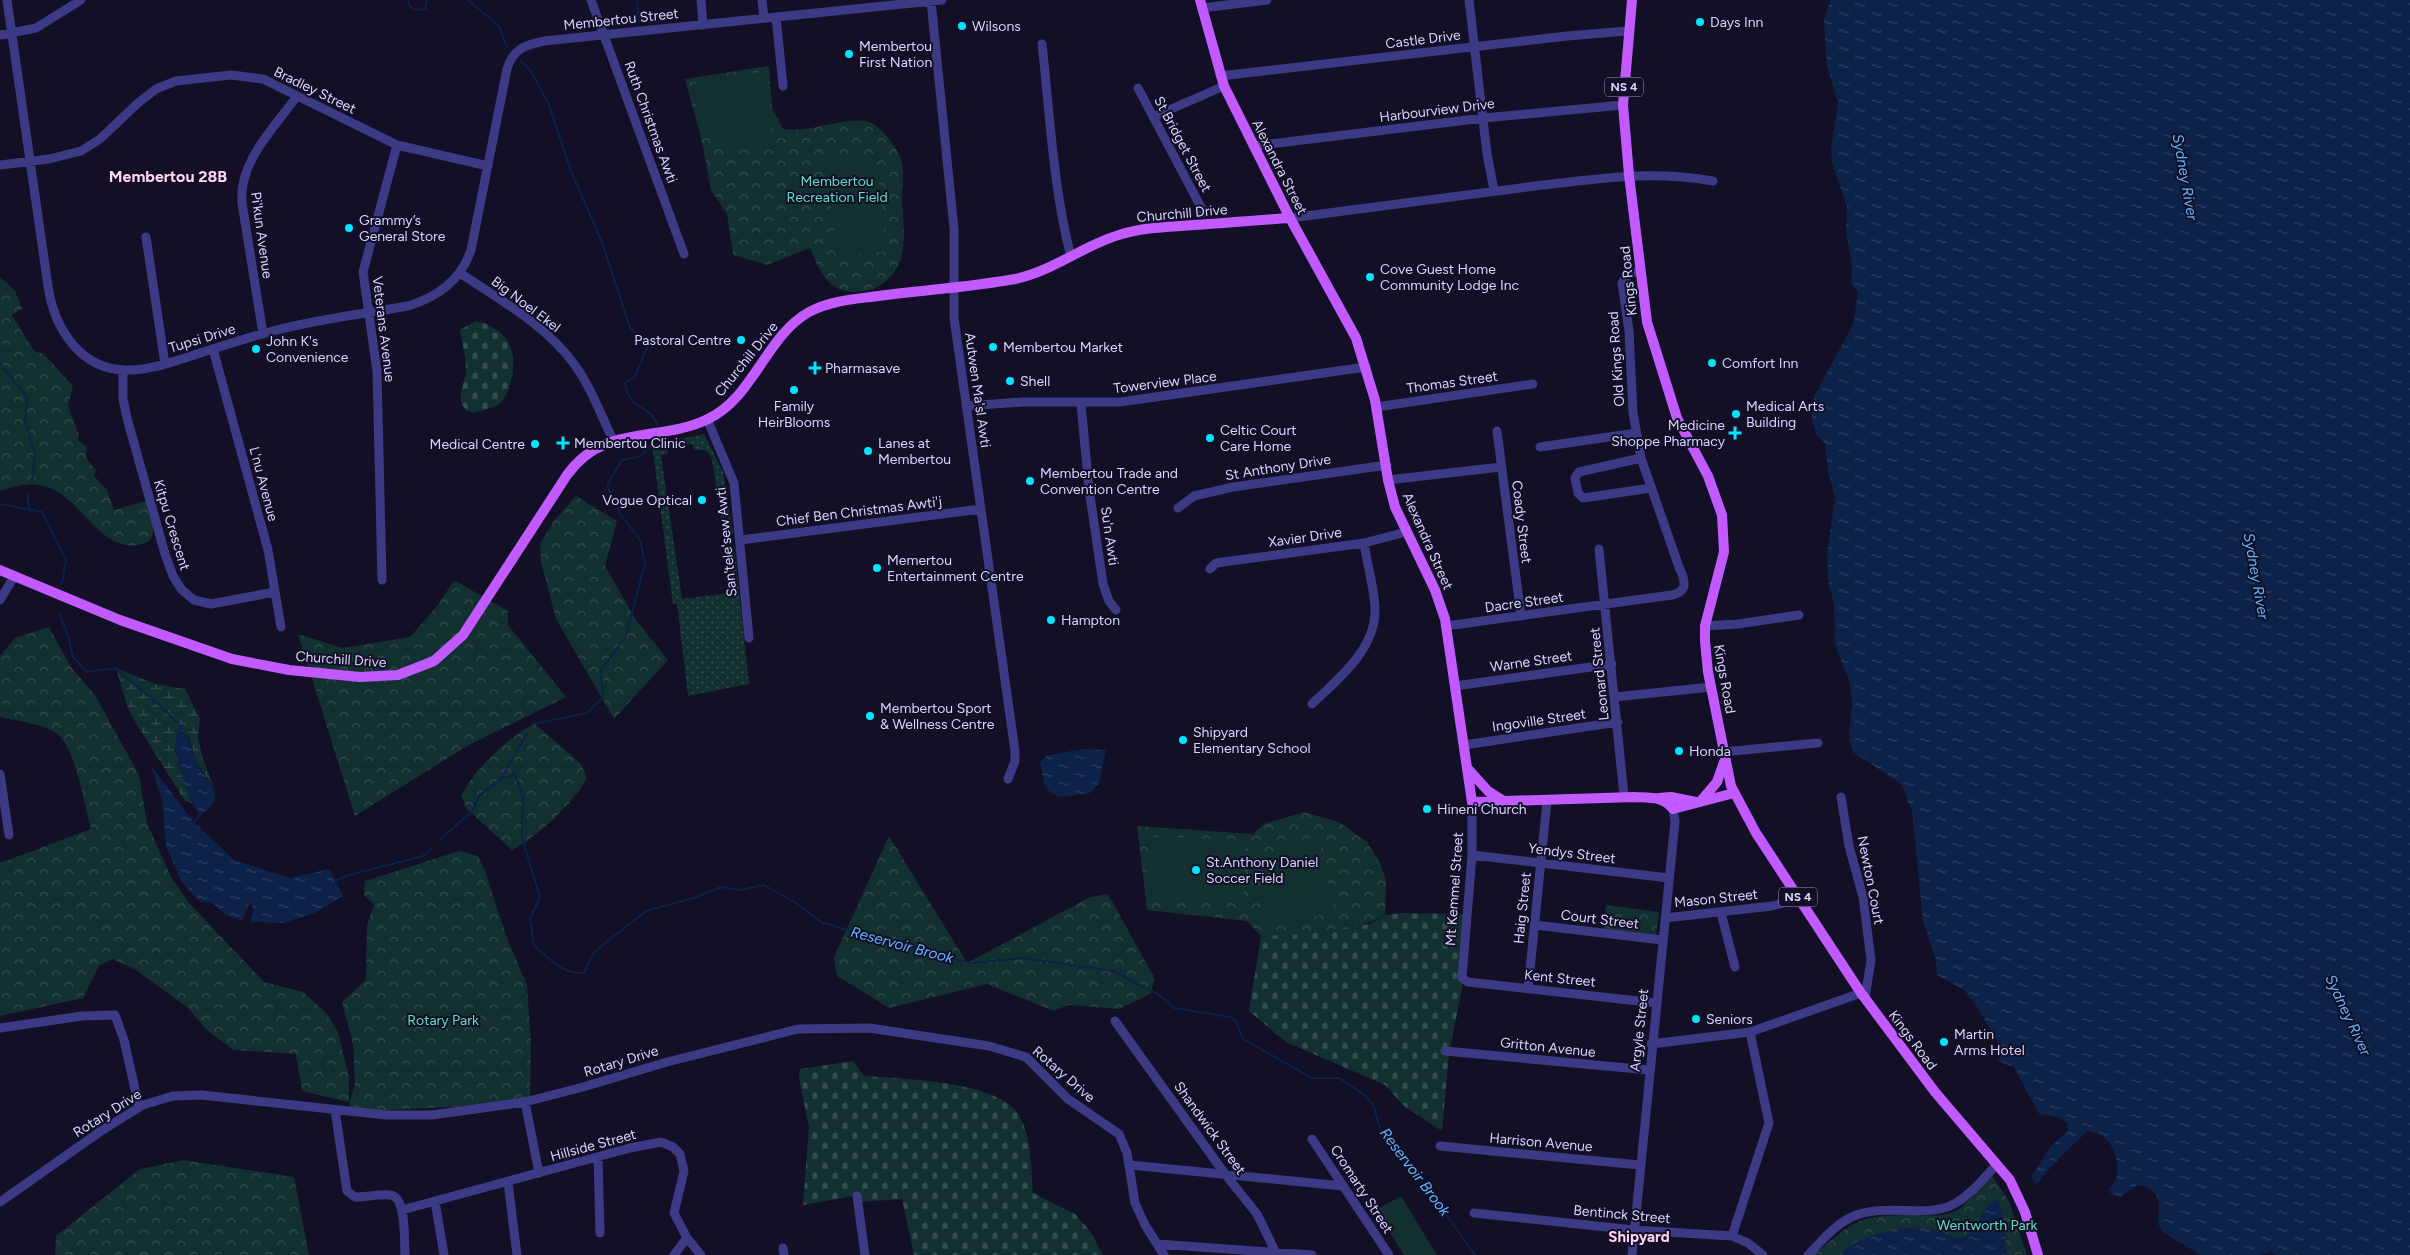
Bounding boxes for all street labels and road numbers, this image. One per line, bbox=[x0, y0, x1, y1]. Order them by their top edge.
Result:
street label: Membertou Street bbox=[563, 5, 680, 34]
street label: Castle Drive bbox=[1385, 26, 1462, 53]
street label: Ruth Christmas Awti bbox=[621, 59, 681, 186]
street label: Bradley Street bbox=[271, 63, 359, 118]
road number: NS 4 bbox=[1605, 77, 1643, 96]
street label: St Bridget Street bbox=[1150, 93, 1215, 195]
street label: Harbourview Drive bbox=[1378, 95, 1496, 126]
street label: Alexandra Street bbox=[1248, 117, 1311, 218]
street label: Pi'kun Avenue bbox=[247, 191, 276, 280]
street label: Churchill Drive bbox=[1136, 201, 1229, 226]
street label: Kings Road bbox=[1616, 245, 1641, 317]
street label: Big Noel Ekel bbox=[488, 273, 564, 336]
street label: Veterans Avenue bbox=[369, 275, 398, 383]
street label: Old Kings Road bbox=[1605, 311, 1628, 407]
street label: Churchill Drive bbox=[711, 318, 782, 400]
street label: Tupsi Drive bbox=[167, 320, 238, 357]
street label: Autwen Ma'sl Awti bbox=[961, 331, 994, 449]
street label: Towerview Place bbox=[1112, 368, 1218, 397]
street label: Thomas Street bbox=[1405, 368, 1499, 397]
street label: L'nu Avenue bbox=[245, 445, 282, 524]
street label: St Anthony Drive bbox=[1224, 451, 1332, 484]
street label: Kitpu Crescent bbox=[150, 478, 193, 573]
street label: Coady Street bbox=[1508, 480, 1535, 565]
street label: San'tele'sew Awti bbox=[712, 486, 741, 598]
street label: Alexandra Street bbox=[1399, 490, 1457, 592]
street label: Chief Ben Christmas Awti'j bbox=[775, 493, 943, 530]
street label: Su'n Awti bbox=[1097, 506, 1122, 567]
street label: Xavier Drive bbox=[1267, 524, 1343, 551]
street label: Dacre Street bbox=[1484, 589, 1565, 616]
street label: Leonard Street bbox=[1586, 627, 1613, 721]
street label: Kings Road bbox=[1710, 643, 1739, 715]
street label: Warne Street bbox=[1489, 647, 1573, 676]
street label: Churchill Drive bbox=[295, 648, 387, 671]
street label: Ingoville Street bbox=[1491, 705, 1587, 736]
street label: Mt Kemmel Street bbox=[1442, 832, 1467, 946]
street label: Newton Court bbox=[1854, 834, 1887, 926]
street label: Yendys Street bbox=[1527, 840, 1617, 867]
street label: Haig Street bbox=[1510, 871, 1535, 945]
street label: Mason Street bbox=[1673, 886, 1759, 911]
road number: NS 4 bbox=[1779, 888, 1817, 906]
street label: Court Street bbox=[1560, 906, 1640, 933]
street label: Kent Street bbox=[1523, 966, 1597, 991]
street label: Argyle Street bbox=[1627, 988, 1652, 1072]
street label: Kings Road bbox=[1885, 1007, 1940, 1073]
street label: Gritton Avenue bbox=[1499, 1034, 1597, 1061]
street label: Rotary Drive bbox=[582, 1042, 661, 1081]
street label: Rotary Drive bbox=[1029, 1043, 1099, 1106]
street label: Shandwick Street bbox=[1170, 1078, 1249, 1178]
street label: Rotary Drive bbox=[70, 1086, 145, 1141]
street label: Hillside Street bbox=[548, 1126, 638, 1165]
street label: Harrison Avenue bbox=[1489, 1130, 1594, 1156]
street label: Cromarty Street bbox=[1327, 1142, 1396, 1237]
street label: Bentinck Street bbox=[1573, 1202, 1671, 1227]

